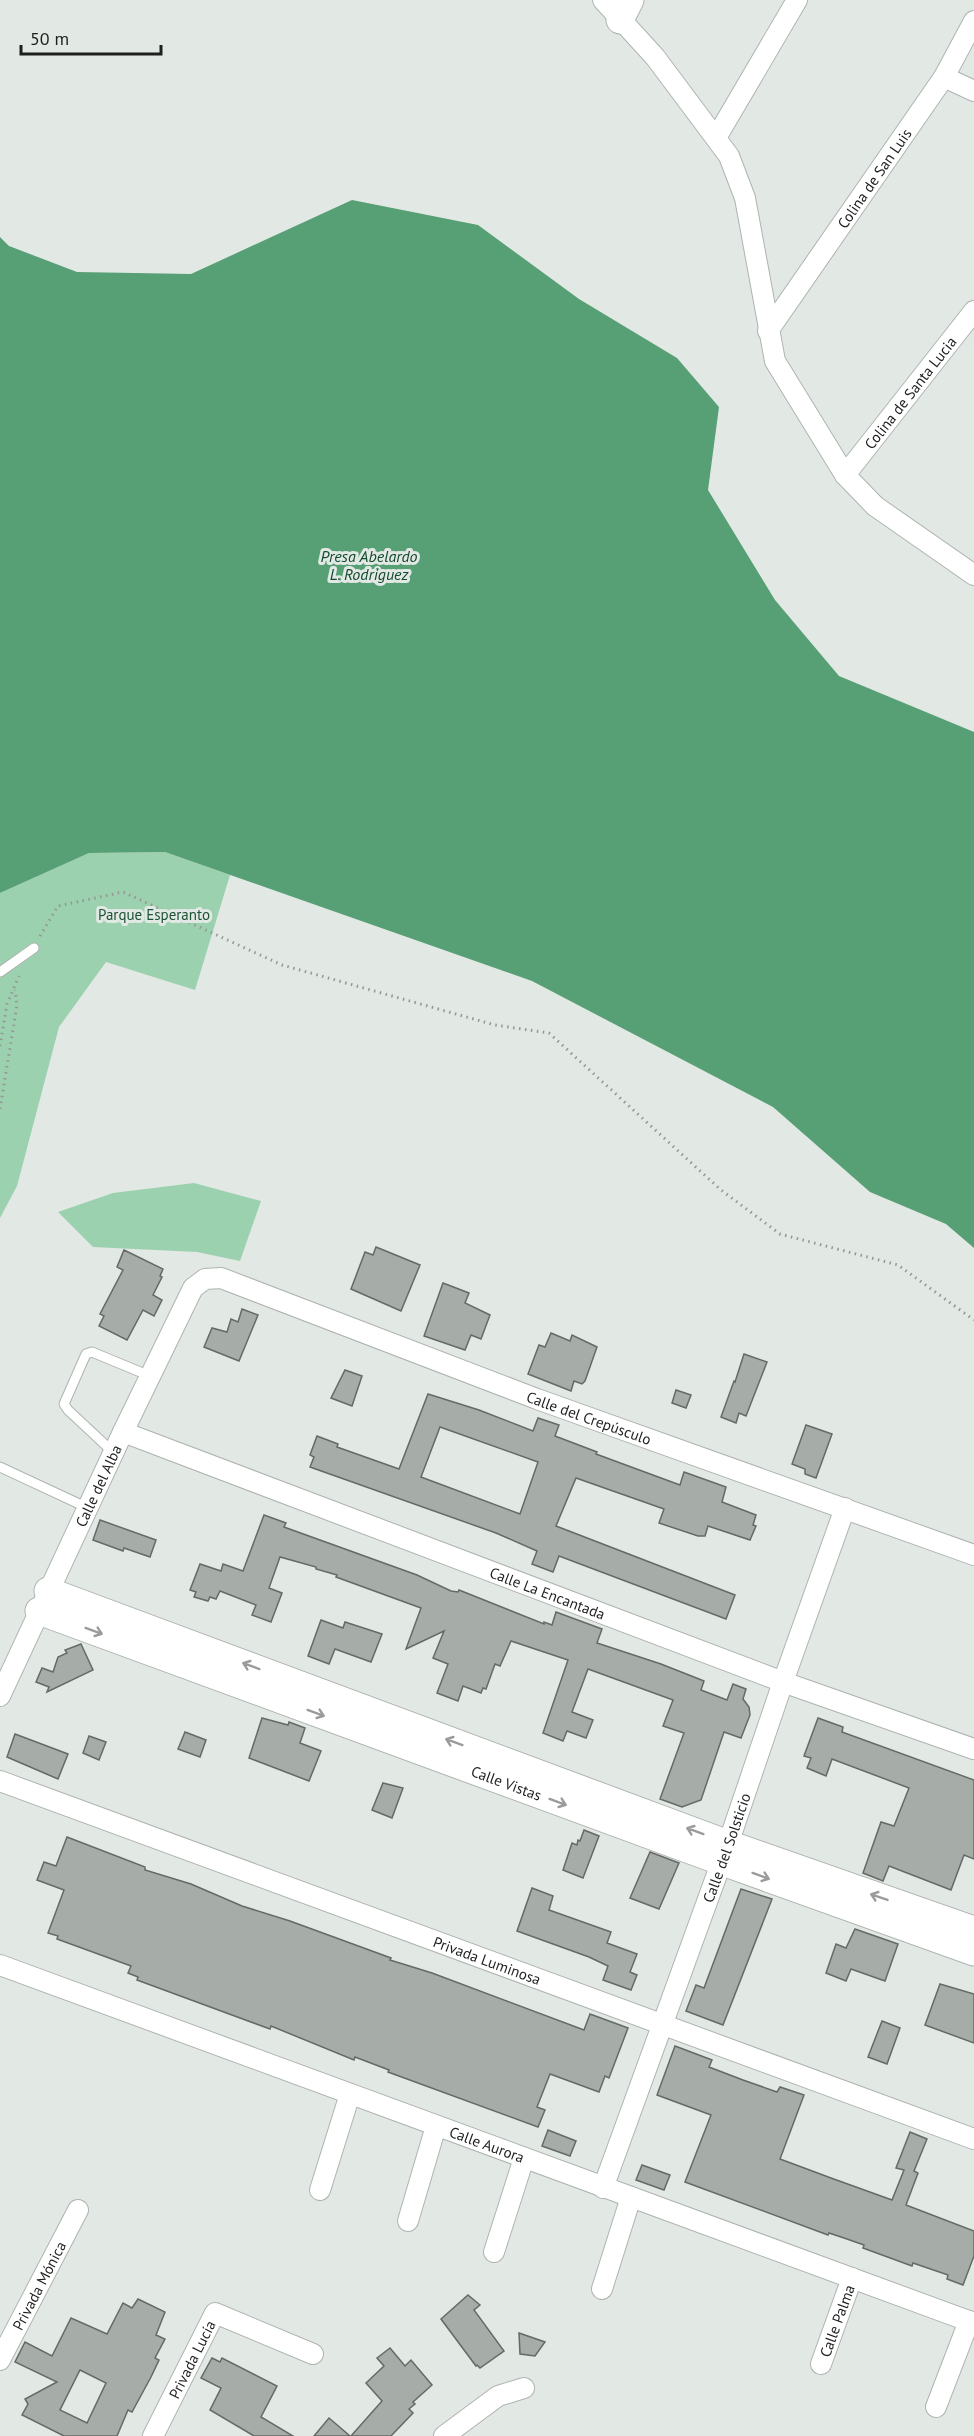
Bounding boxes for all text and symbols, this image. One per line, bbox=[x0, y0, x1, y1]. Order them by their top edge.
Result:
scale bar bbox=[21, 18, 160, 56]
text: 50 m bbox=[30, 27, 69, 50]
street label: Colina de San Luis bbox=[833, 124, 915, 232]
street label: Colina de Santa Lucia bbox=[860, 332, 960, 453]
water label: Presa Abelardo L. Rodriguez bbox=[320, 546, 418, 584]
park label: Parque Esperanto bbox=[98, 905, 210, 924]
street label: Calle del Crepúsculo bbox=[524, 1386, 654, 1449]
street label: Calle del Alba bbox=[71, 1442, 125, 1530]
street label: Calle La Encantada bbox=[487, 1562, 608, 1623]
one-way arrow bbox=[84, 1627, 103, 1638]
one-way arrow bbox=[242, 1660, 261, 1671]
one-way arrow bbox=[306, 1708, 325, 1719]
one-way arrow bbox=[445, 1735, 463, 1746]
street label: Calle Vistas bbox=[469, 1761, 544, 1804]
street label: Calle del Solsticio bbox=[698, 1790, 754, 1905]
one-way arrow bbox=[549, 1797, 567, 1808]
one-way arrow bbox=[687, 1825, 705, 1836]
one-way arrow bbox=[751, 1871, 770, 1882]
one-way arrow bbox=[870, 1890, 889, 1901]
street label: Privada Luminosa bbox=[431, 1932, 543, 1988]
street label: Calle Aurora bbox=[447, 2122, 527, 2166]
street label: Privada Mónica bbox=[8, 2238, 70, 2333]
street label: Calle Palma bbox=[815, 2282, 858, 2359]
street label: Privada Lucía bbox=[164, 2317, 219, 2401]

